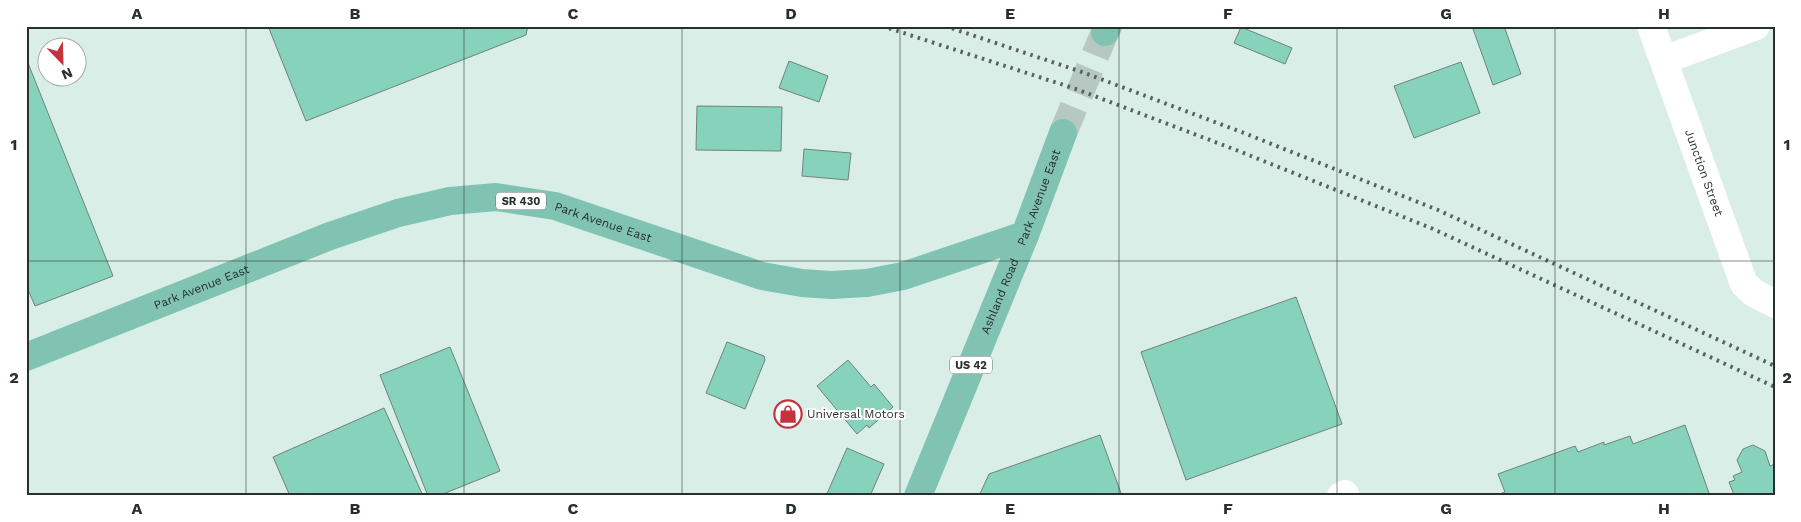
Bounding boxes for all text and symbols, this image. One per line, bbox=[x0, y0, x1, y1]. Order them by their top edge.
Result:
text: A bbox=[132, 4, 143, 23]
text: B bbox=[350, 4, 361, 23]
text: C bbox=[568, 4, 579, 23]
text: D bbox=[785, 4, 797, 23]
text: E bbox=[1005, 4, 1015, 23]
text: F bbox=[1223, 4, 1233, 23]
text: G bbox=[1440, 4, 1452, 23]
text: H bbox=[1658, 4, 1670, 23]
north arrow bbox=[38, 38, 88, 88]
text: N bbox=[59, 65, 75, 83]
street label: Junction Street bbox=[1682, 127, 1726, 218]
text: 1 bbox=[11, 135, 17, 154]
text: 1 bbox=[1784, 135, 1790, 154]
street label: Park Avenue East bbox=[1014, 148, 1063, 248]
road number: SR 430 bbox=[496, 192, 546, 210]
street label: Park Avenue East bbox=[553, 199, 653, 245]
street label: Ashland Road bbox=[978, 256, 1022, 336]
street label: Park Avenue East bbox=[152, 262, 251, 312]
road number: US 42 bbox=[950, 356, 992, 374]
text: 2 bbox=[9, 368, 19, 387]
text: 2 bbox=[1782, 368, 1792, 387]
shop icon: Universal Motors bbox=[773, 399, 803, 429]
place label: Universal Motors bbox=[807, 407, 905, 421]
text: A bbox=[132, 499, 143, 518]
text: B bbox=[350, 499, 361, 518]
text: C bbox=[568, 499, 579, 518]
text: D bbox=[785, 499, 797, 518]
text: E bbox=[1005, 499, 1015, 518]
text: F bbox=[1223, 499, 1233, 518]
text: G bbox=[1440, 499, 1452, 518]
text: H bbox=[1658, 499, 1670, 518]

